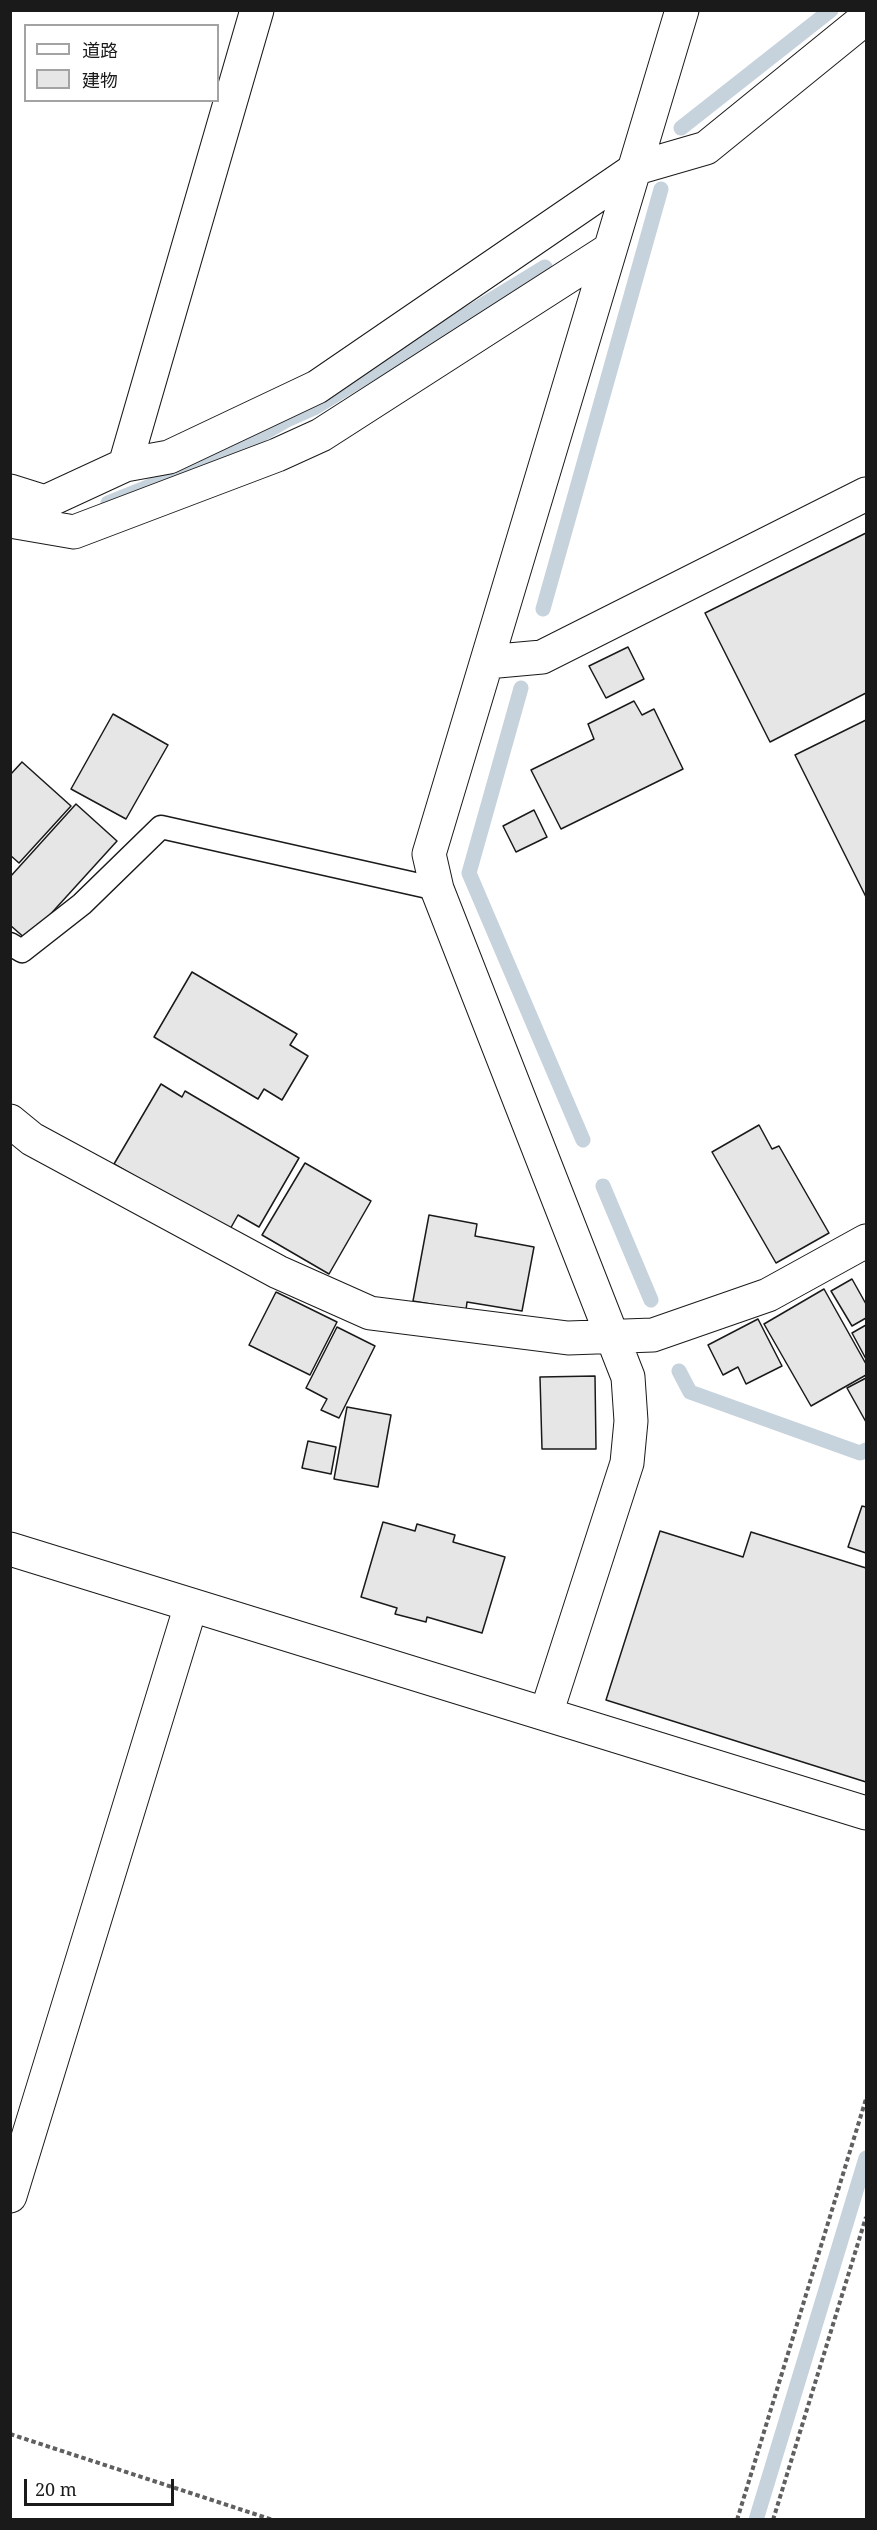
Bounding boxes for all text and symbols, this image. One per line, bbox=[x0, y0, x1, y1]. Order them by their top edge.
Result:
legend bbox=[24, 24, 219, 102]
text: 道路 bbox=[82, 38, 118, 62]
text: 建物 bbox=[82, 68, 118, 92]
scale bar bbox=[27, 2467, 177, 2505]
text: 20 m bbox=[35, 2477, 77, 2501]

